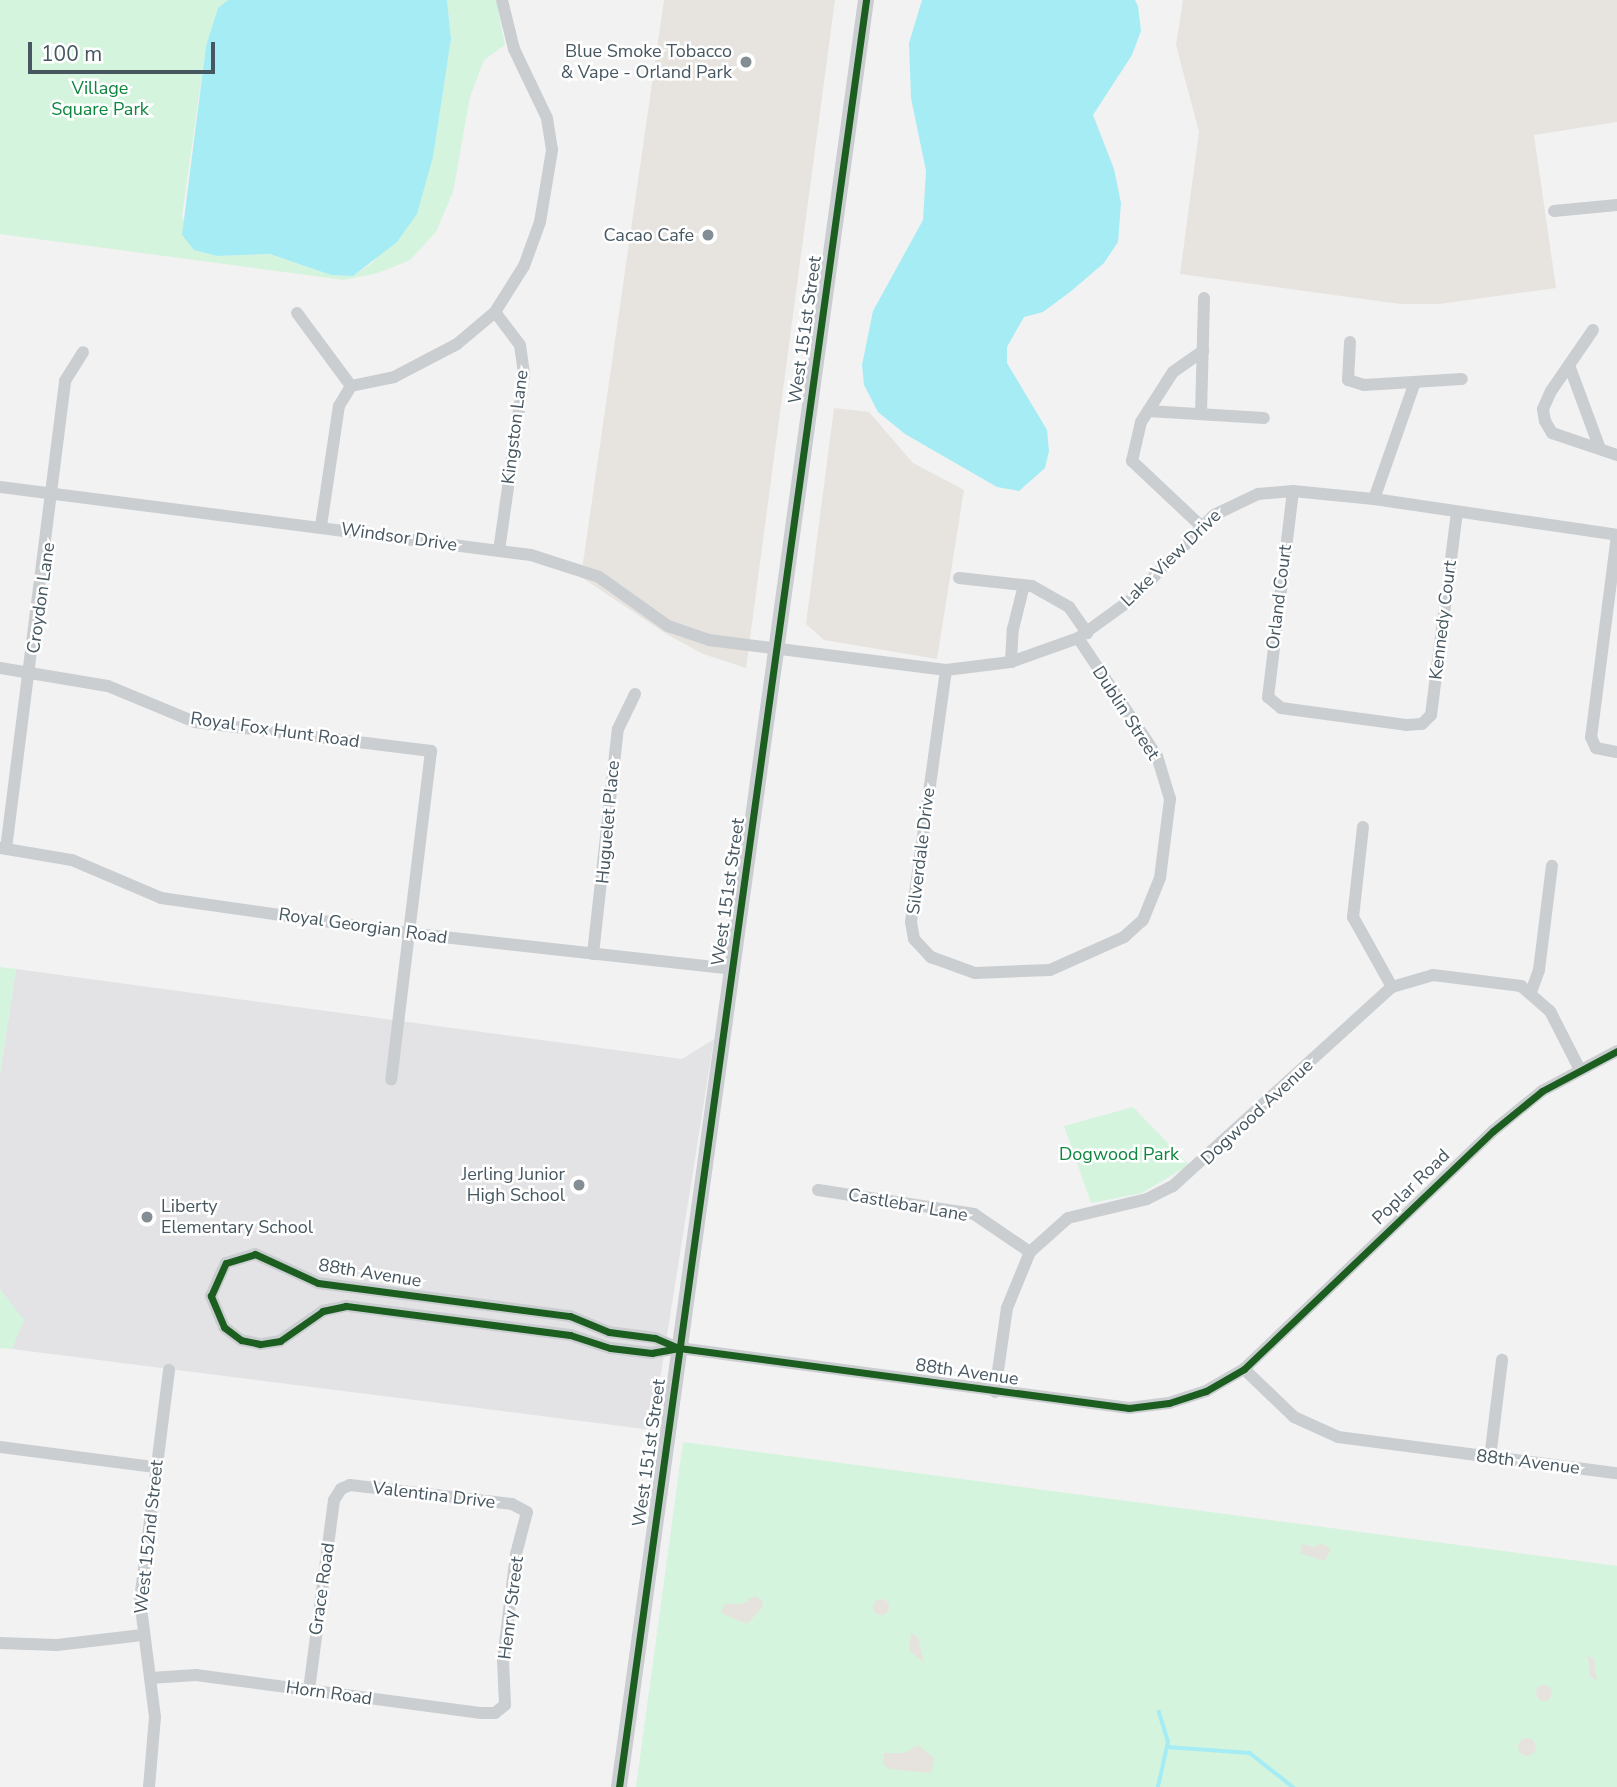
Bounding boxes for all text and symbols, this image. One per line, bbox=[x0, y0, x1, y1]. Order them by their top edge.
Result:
scale bar bbox=[32, 28, 219, 72]
text: 100 m bbox=[41, 40, 102, 68]
place label: Blue Smoke Tobacco & Vape - Orland Park bbox=[561, 41, 732, 84]
marker: Blue Smoke Tobacco & Vape - Orland Park bbox=[738, 54, 754, 70]
park label: Village Square Park bbox=[51, 78, 149, 120]
place label: Cacao Cafe bbox=[604, 224, 694, 246]
marker: Cacao Cafe bbox=[700, 227, 716, 243]
street label: West 151st Street bbox=[784, 255, 826, 405]
street label: Kingston Lane bbox=[497, 369, 533, 485]
street label: Lake View Drive bbox=[1116, 505, 1226, 611]
street label: Windsor Drive bbox=[339, 518, 459, 556]
street label: Croydon Lane bbox=[23, 541, 59, 655]
street label: Orland Court bbox=[1262, 543, 1296, 651]
street label: Kennedy Court bbox=[1425, 559, 1461, 681]
street label: Dublin Street bbox=[1088, 662, 1164, 764]
street label: Royal Fox Hunt Road bbox=[189, 707, 361, 753]
street label: Huguelet Place bbox=[592, 759, 624, 885]
street label: Silverdale Drive bbox=[903, 786, 939, 916]
street label: West 151st Street bbox=[707, 817, 749, 967]
street label: Royal Georgian Road bbox=[277, 903, 449, 949]
street label: Dogwood Avenue bbox=[1196, 1055, 1318, 1169]
park label: Dogwood Park bbox=[1059, 1143, 1179, 1165]
street label: Poplar Road bbox=[1368, 1145, 1454, 1229]
place label: Jerling Junior High School bbox=[461, 1164, 565, 1206]
marker: Jerling Junior High School bbox=[571, 1177, 587, 1193]
street label: Castlebar Lane bbox=[846, 1184, 970, 1226]
place label: Liberty Elementary School bbox=[161, 1196, 313, 1238]
marker: Liberty Elementary School bbox=[139, 1209, 155, 1225]
street label: 88th Avenue bbox=[317, 1254, 423, 1292]
street label: 88th Avenue bbox=[914, 1354, 1020, 1390]
street label: West 151st Street bbox=[628, 1378, 670, 1528]
street label: 88th Avenue bbox=[1475, 1445, 1581, 1479]
street label: West 152nd Street bbox=[130, 1459, 168, 1615]
street label: Valentina Drive bbox=[371, 1477, 497, 1513]
street label: Grace Road bbox=[305, 1541, 339, 1637]
street label: Henry Street bbox=[494, 1555, 528, 1661]
street label: Horn Road bbox=[284, 1676, 374, 1710]

